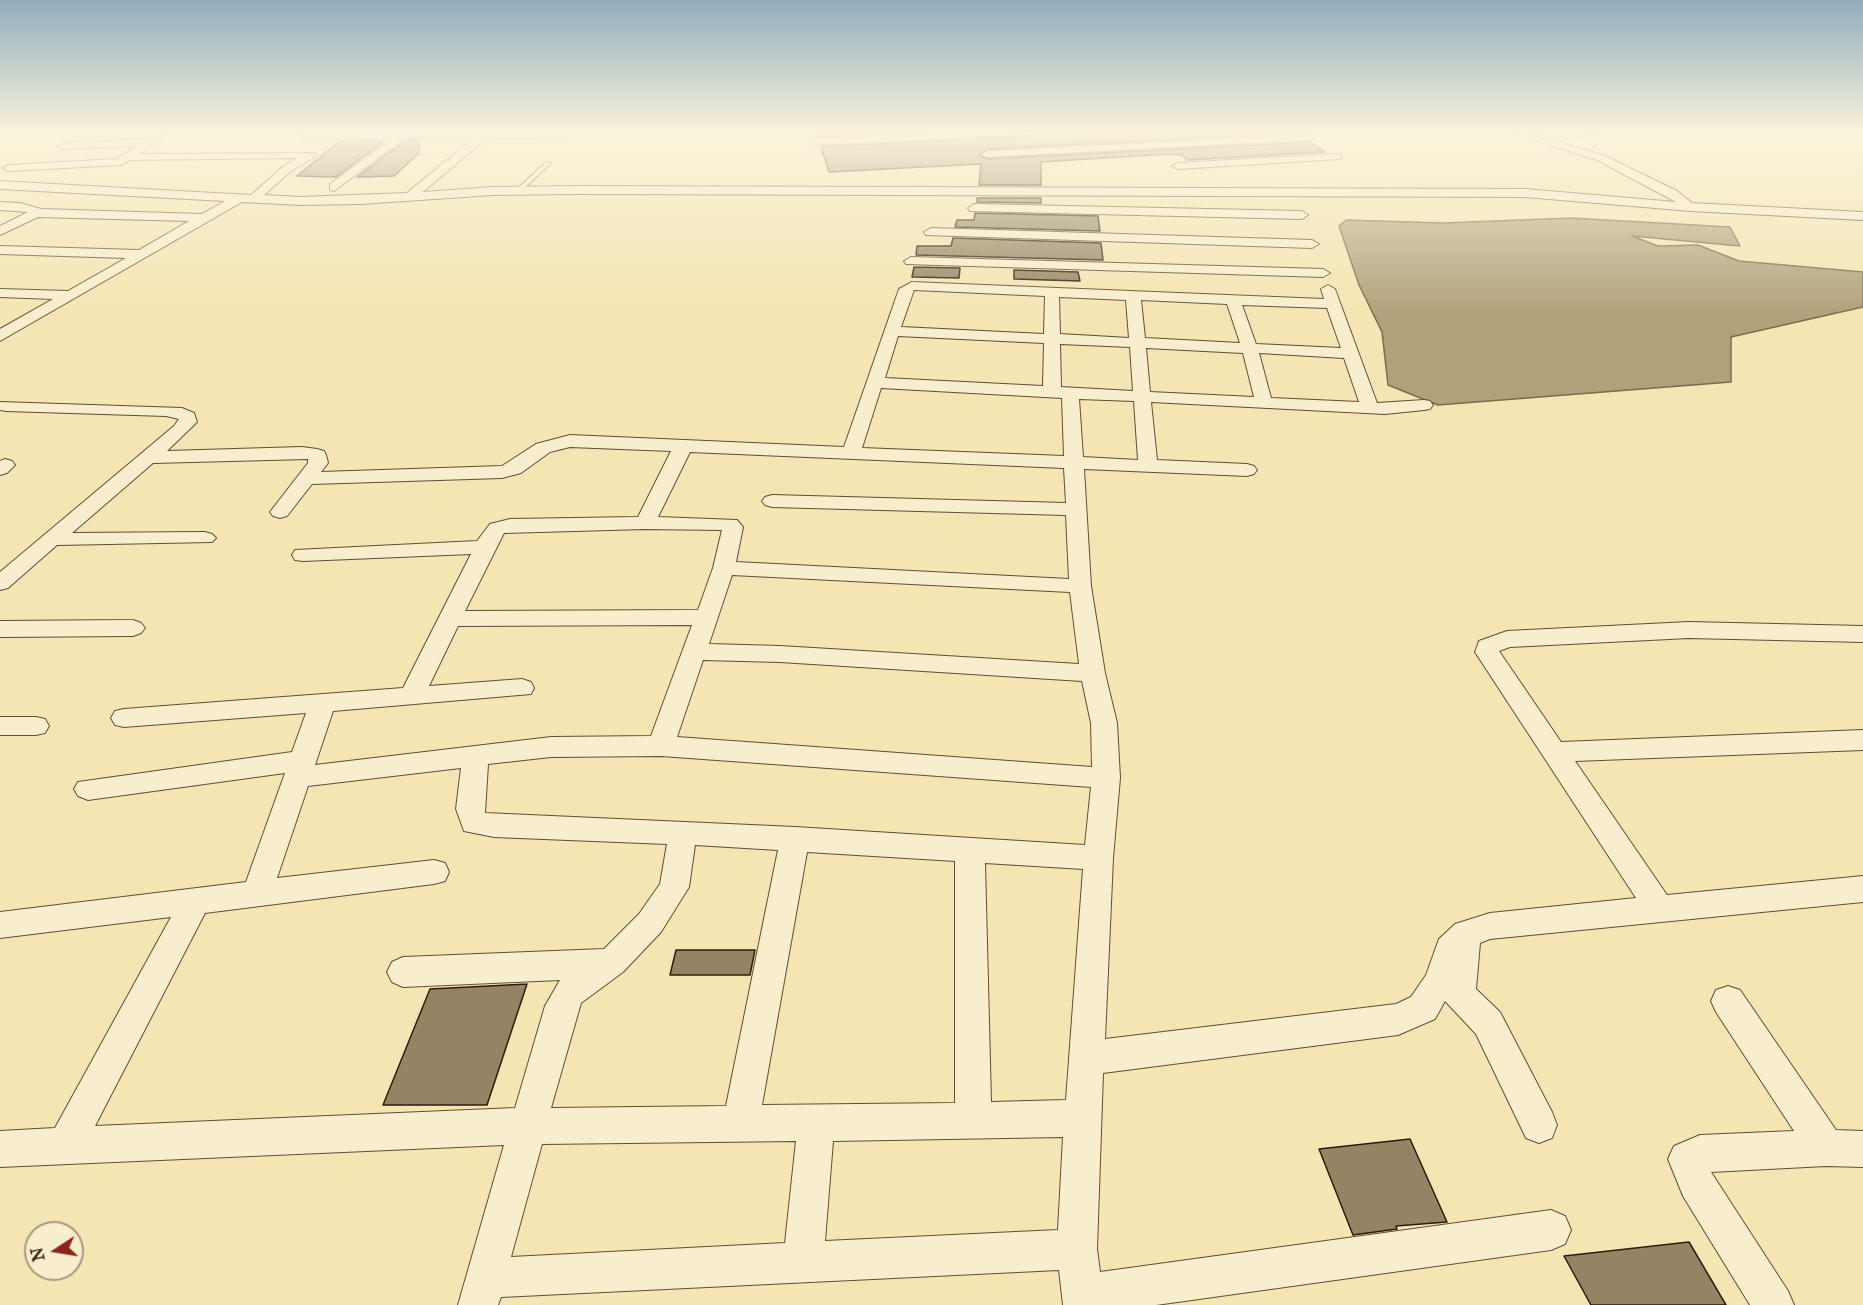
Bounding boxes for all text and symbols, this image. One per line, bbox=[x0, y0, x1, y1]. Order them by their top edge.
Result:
north arrow bbox=[24, 1221, 84, 1281]
text: N bbox=[27, 1246, 49, 1263]

